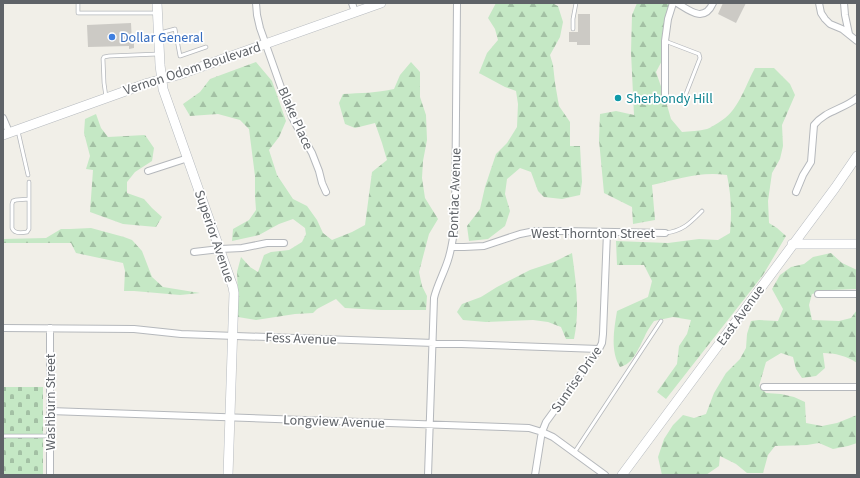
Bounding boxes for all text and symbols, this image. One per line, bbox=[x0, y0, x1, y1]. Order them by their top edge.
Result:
place label: Dollar General bbox=[120, 28, 204, 48]
marker: Dollar General bbox=[107, 32, 117, 42]
street label: Vernon Odom Boulevard bbox=[121, 37, 264, 101]
street label: Blake Place bbox=[272, 84, 318, 153]
place label: Sherbondy Hill bbox=[626, 89, 713, 109]
marker: Sherbondy Hill bbox=[613, 93, 623, 103]
street label: Pontiac Avenue bbox=[443, 147, 467, 239]
street label: Superior Avenue bbox=[189, 187, 239, 285]
street label: West Thornton Street bbox=[531, 224, 655, 244]
street label: East Avenue bbox=[712, 281, 770, 350]
street label: Fess Avenue bbox=[265, 328, 337, 350]
street label: Sunrise Drive bbox=[547, 342, 607, 417]
street label: Washburn Street bbox=[41, 353, 61, 451]
street label: Longview Avenue bbox=[283, 410, 385, 434]

